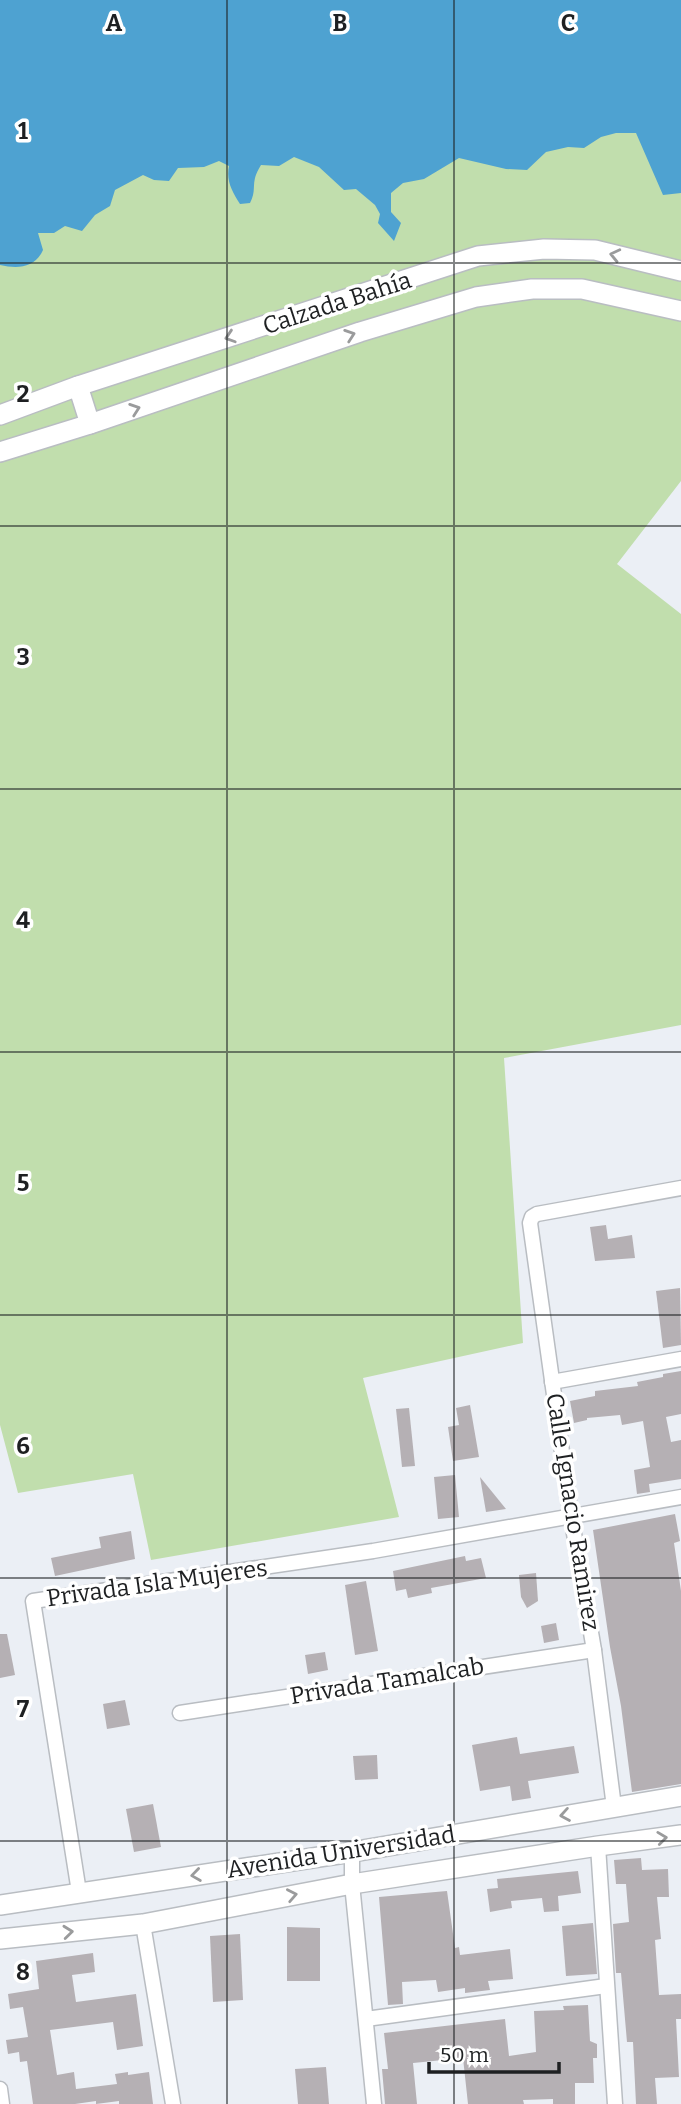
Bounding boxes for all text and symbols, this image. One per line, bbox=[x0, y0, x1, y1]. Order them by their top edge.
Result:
text: A bbox=[106, 9, 123, 37]
text: B bbox=[333, 9, 347, 37]
text: C bbox=[561, 9, 575, 37]
text: 1 bbox=[18, 117, 28, 145]
one-way arrow bbox=[609, 249, 621, 263]
street label: Calzada Bahía bbox=[259, 266, 415, 340]
one-way arrow bbox=[224, 329, 236, 344]
one-way arrow bbox=[344, 329, 356, 343]
text: 2 bbox=[17, 380, 30, 408]
one-way arrow bbox=[128, 403, 141, 417]
text: 3 bbox=[16, 643, 30, 671]
text: 4 bbox=[16, 906, 30, 934]
text: 5 bbox=[17, 1169, 29, 1197]
street label: Calle Ignacio Ramirez bbox=[540, 1391, 606, 1633]
text: 6 bbox=[16, 1432, 30, 1460]
street label: Privada Isla Mujeres bbox=[45, 1554, 269, 1612]
street label: Privada Tamalcab bbox=[288, 1652, 486, 1710]
text: 7 bbox=[17, 1695, 30, 1723]
one-way arrow bbox=[559, 1807, 571, 1822]
street label: Avenida Universidad bbox=[225, 1820, 457, 1884]
one-way arrow bbox=[656, 1830, 668, 1845]
one-way arrow bbox=[190, 1867, 202, 1882]
one-way arrow bbox=[286, 1889, 298, 1904]
one-way arrow bbox=[62, 1924, 74, 1939]
text: 8 bbox=[16, 1958, 30, 1986]
scale bar bbox=[429, 2030, 558, 2074]
text: 50 m bbox=[440, 2042, 489, 2068]

